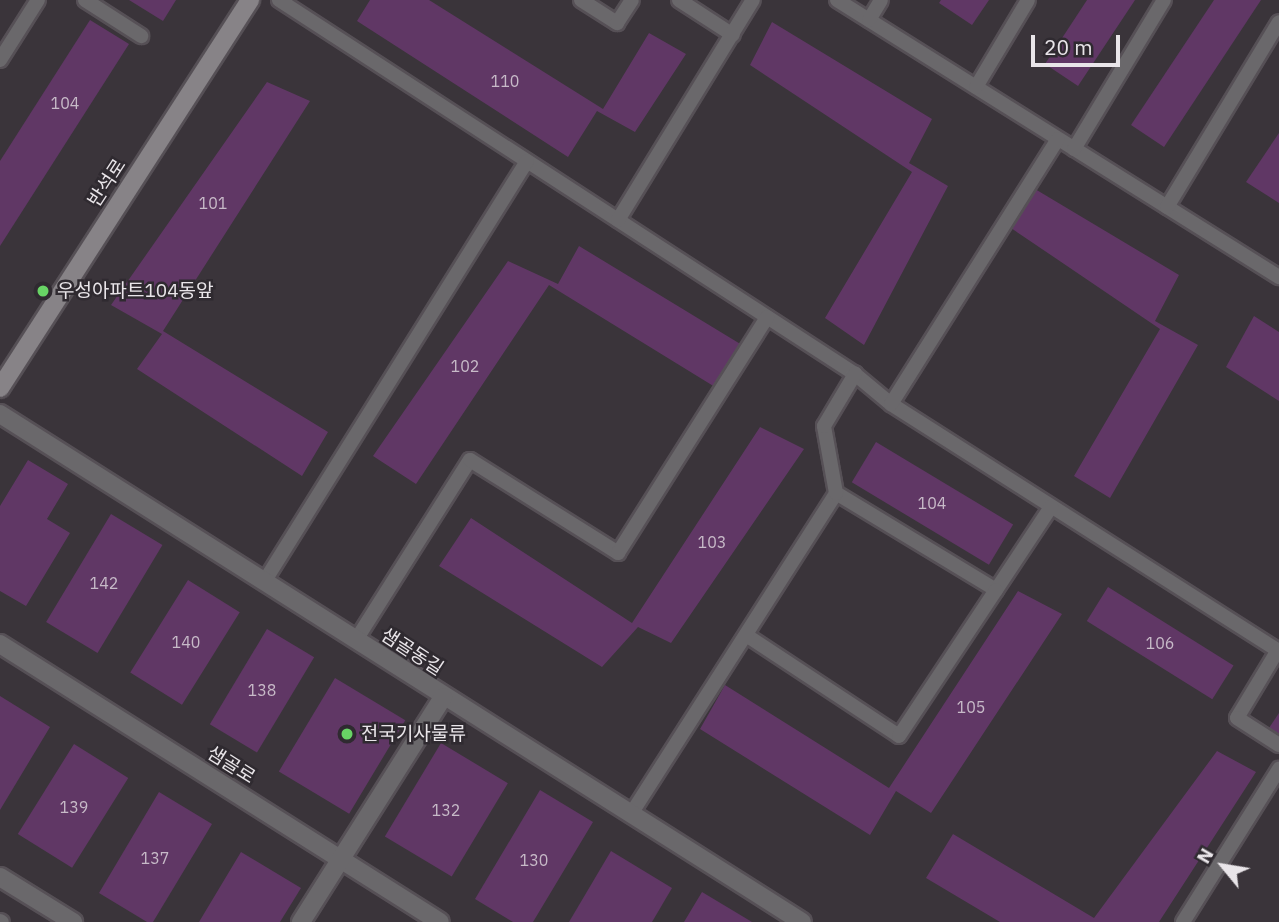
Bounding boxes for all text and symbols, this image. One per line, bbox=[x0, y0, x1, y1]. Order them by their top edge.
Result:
scale bar bbox=[1034, 21, 1123, 65]
text: 20 m bbox=[1044, 33, 1093, 61]
house number: 110 bbox=[491, 71, 519, 91]
house number: 104 bbox=[51, 93, 79, 113]
street label: 반석로 bbox=[83, 155, 131, 211]
house number: 101 bbox=[199, 193, 227, 213]
place label: 우성아파트104동앞 bbox=[57, 280, 214, 302]
marker: 우성아파트104동앞 bbox=[35, 283, 51, 299]
house number: 102 bbox=[451, 356, 479, 376]
house number: 104 bbox=[918, 493, 946, 513]
house number: 103 bbox=[698, 532, 726, 552]
house number: 142 bbox=[90, 573, 118, 593]
street label: 샘골동길 bbox=[376, 623, 448, 681]
house number: 140 bbox=[172, 632, 200, 652]
house number: 106 bbox=[1146, 633, 1174, 653]
house number: 138 bbox=[248, 680, 276, 700]
house number: 105 bbox=[957, 697, 985, 717]
place label: 전국기사물류 bbox=[361, 723, 466, 745]
marker: 전국기사물류 bbox=[339, 726, 355, 742]
street label: 샘골로 bbox=[203, 741, 259, 789]
house number: 139 bbox=[60, 797, 88, 817]
house number: 132 bbox=[432, 800, 460, 820]
north arrow bbox=[1188, 831, 1258, 901]
text: N bbox=[1191, 844, 1219, 867]
house number: 137 bbox=[141, 848, 169, 868]
house number: 130 bbox=[520, 850, 548, 870]

